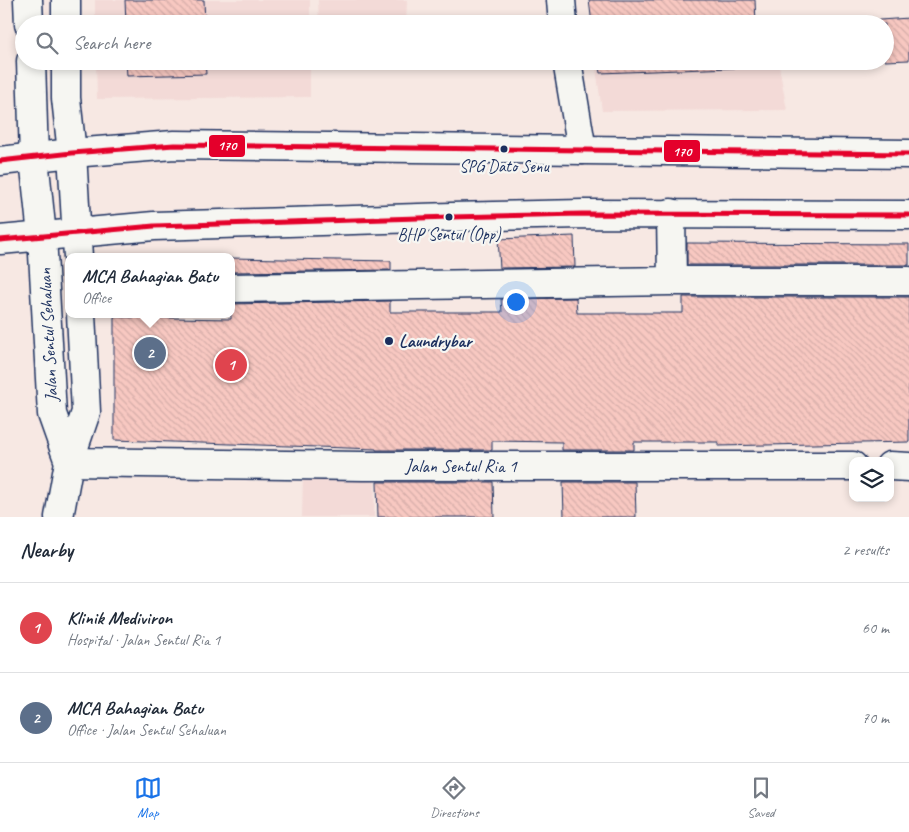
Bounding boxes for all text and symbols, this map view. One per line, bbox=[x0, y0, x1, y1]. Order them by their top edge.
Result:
search box bbox=[15, 15, 894, 70]
icon: search bbox=[33, 29, 61, 57]
text: Search here bbox=[73, 31, 150, 55]
line badge: 170 bbox=[208, 134, 246, 158]
text: 170 bbox=[218, 137, 238, 154]
line badge: 170 bbox=[663, 139, 701, 163]
text: 170 bbox=[673, 143, 693, 160]
marker: SPG Dato Senu bbox=[499, 144, 509, 154]
place label: SPG Dato Senu bbox=[459, 156, 551, 177]
marker: BHP Sentul (Opp) bbox=[444, 212, 454, 222]
place label: BHP Sentul (Opp) bbox=[397, 224, 502, 245]
popup bbox=[65, 253, 235, 318]
text: MCA Bahagian Batu bbox=[82, 264, 218, 288]
street label: Jalan Sentul Sehaluan bbox=[33, 267, 63, 403]
text: Office bbox=[82, 288, 111, 308]
your location bbox=[503, 289, 529, 315]
place label: Laundrybar bbox=[399, 330, 474, 352]
pin: 2 bbox=[134, 334, 166, 372]
marker: Laundrybar bbox=[383, 335, 395, 347]
pin: 1 bbox=[215, 346, 247, 384]
street label: Jalan Sentul Ria 1 bbox=[404, 455, 518, 477]
map controls bbox=[849, 457, 894, 502]
button: layers bbox=[849, 457, 894, 502]
text: Nearby bbox=[20, 537, 73, 563]
text: 2 results bbox=[842, 540, 889, 560]
text: Klinik Mediviron bbox=[67, 606, 172, 630]
text: 1 bbox=[32, 618, 40, 638]
text: 60 m bbox=[862, 618, 889, 638]
text: Hospital · Jalan Sentul Ria 1 bbox=[67, 630, 221, 650]
text: MCA Bahagian Batu bbox=[67, 696, 203, 720]
text: 2 bbox=[32, 708, 40, 728]
text: 70 m bbox=[862, 708, 889, 728]
text: Office · Jalan Sentul Sehaluan bbox=[67, 720, 226, 740]
tab: Map bbox=[134, 774, 162, 821]
tab: Directions bbox=[430, 774, 479, 821]
tab: Saved bbox=[747, 774, 775, 821]

